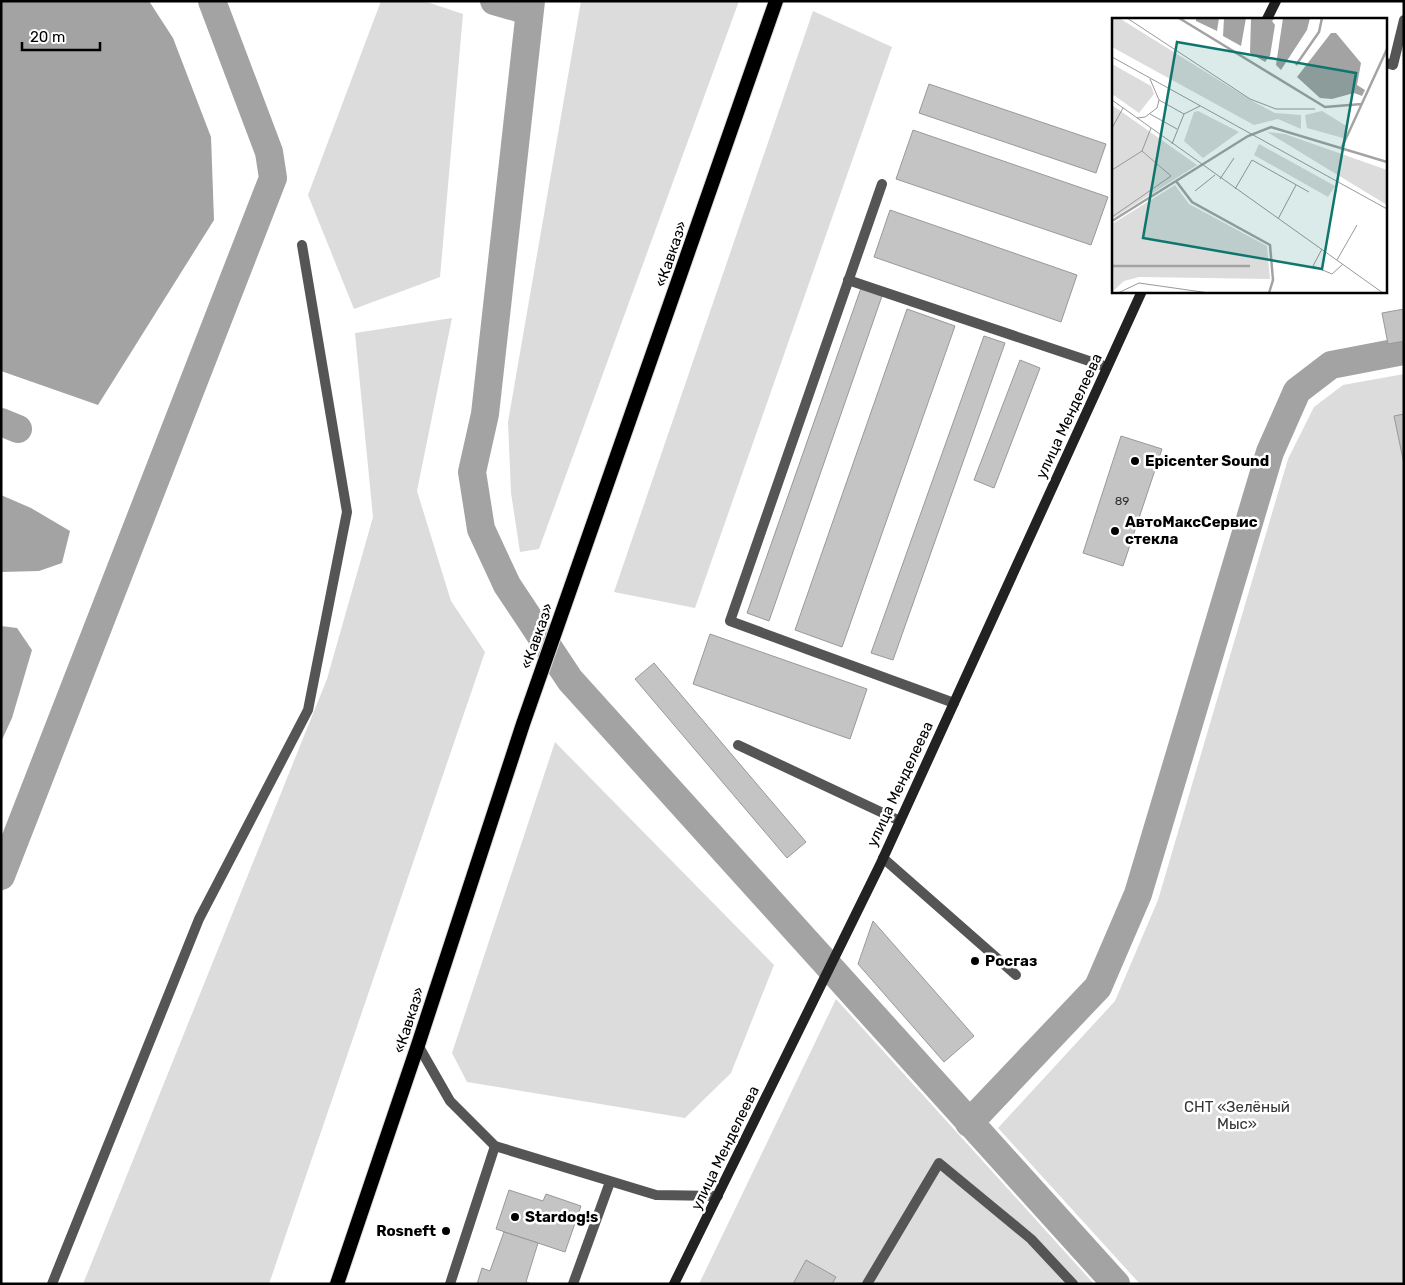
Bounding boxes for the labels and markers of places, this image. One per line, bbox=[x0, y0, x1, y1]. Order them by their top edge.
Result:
place label: Epicenter Sound bbox=[1145, 452, 1269, 470]
marker: Epicenter Sound bbox=[1129, 455, 1141, 467]
place label: АвтоМаксСервис стекла bbox=[1125, 513, 1258, 548]
marker: АвтоМаксСервис стекла bbox=[1109, 525, 1121, 537]
place label: Росгаз bbox=[985, 952, 1037, 970]
marker: Росгаз bbox=[969, 955, 981, 967]
place label: Stardog!s bbox=[525, 1208, 598, 1226]
marker: Stardog!s bbox=[509, 1211, 521, 1223]
place label: Rosneft bbox=[376, 1222, 436, 1240]
marker: Rosneft bbox=[440, 1225, 452, 1237]

